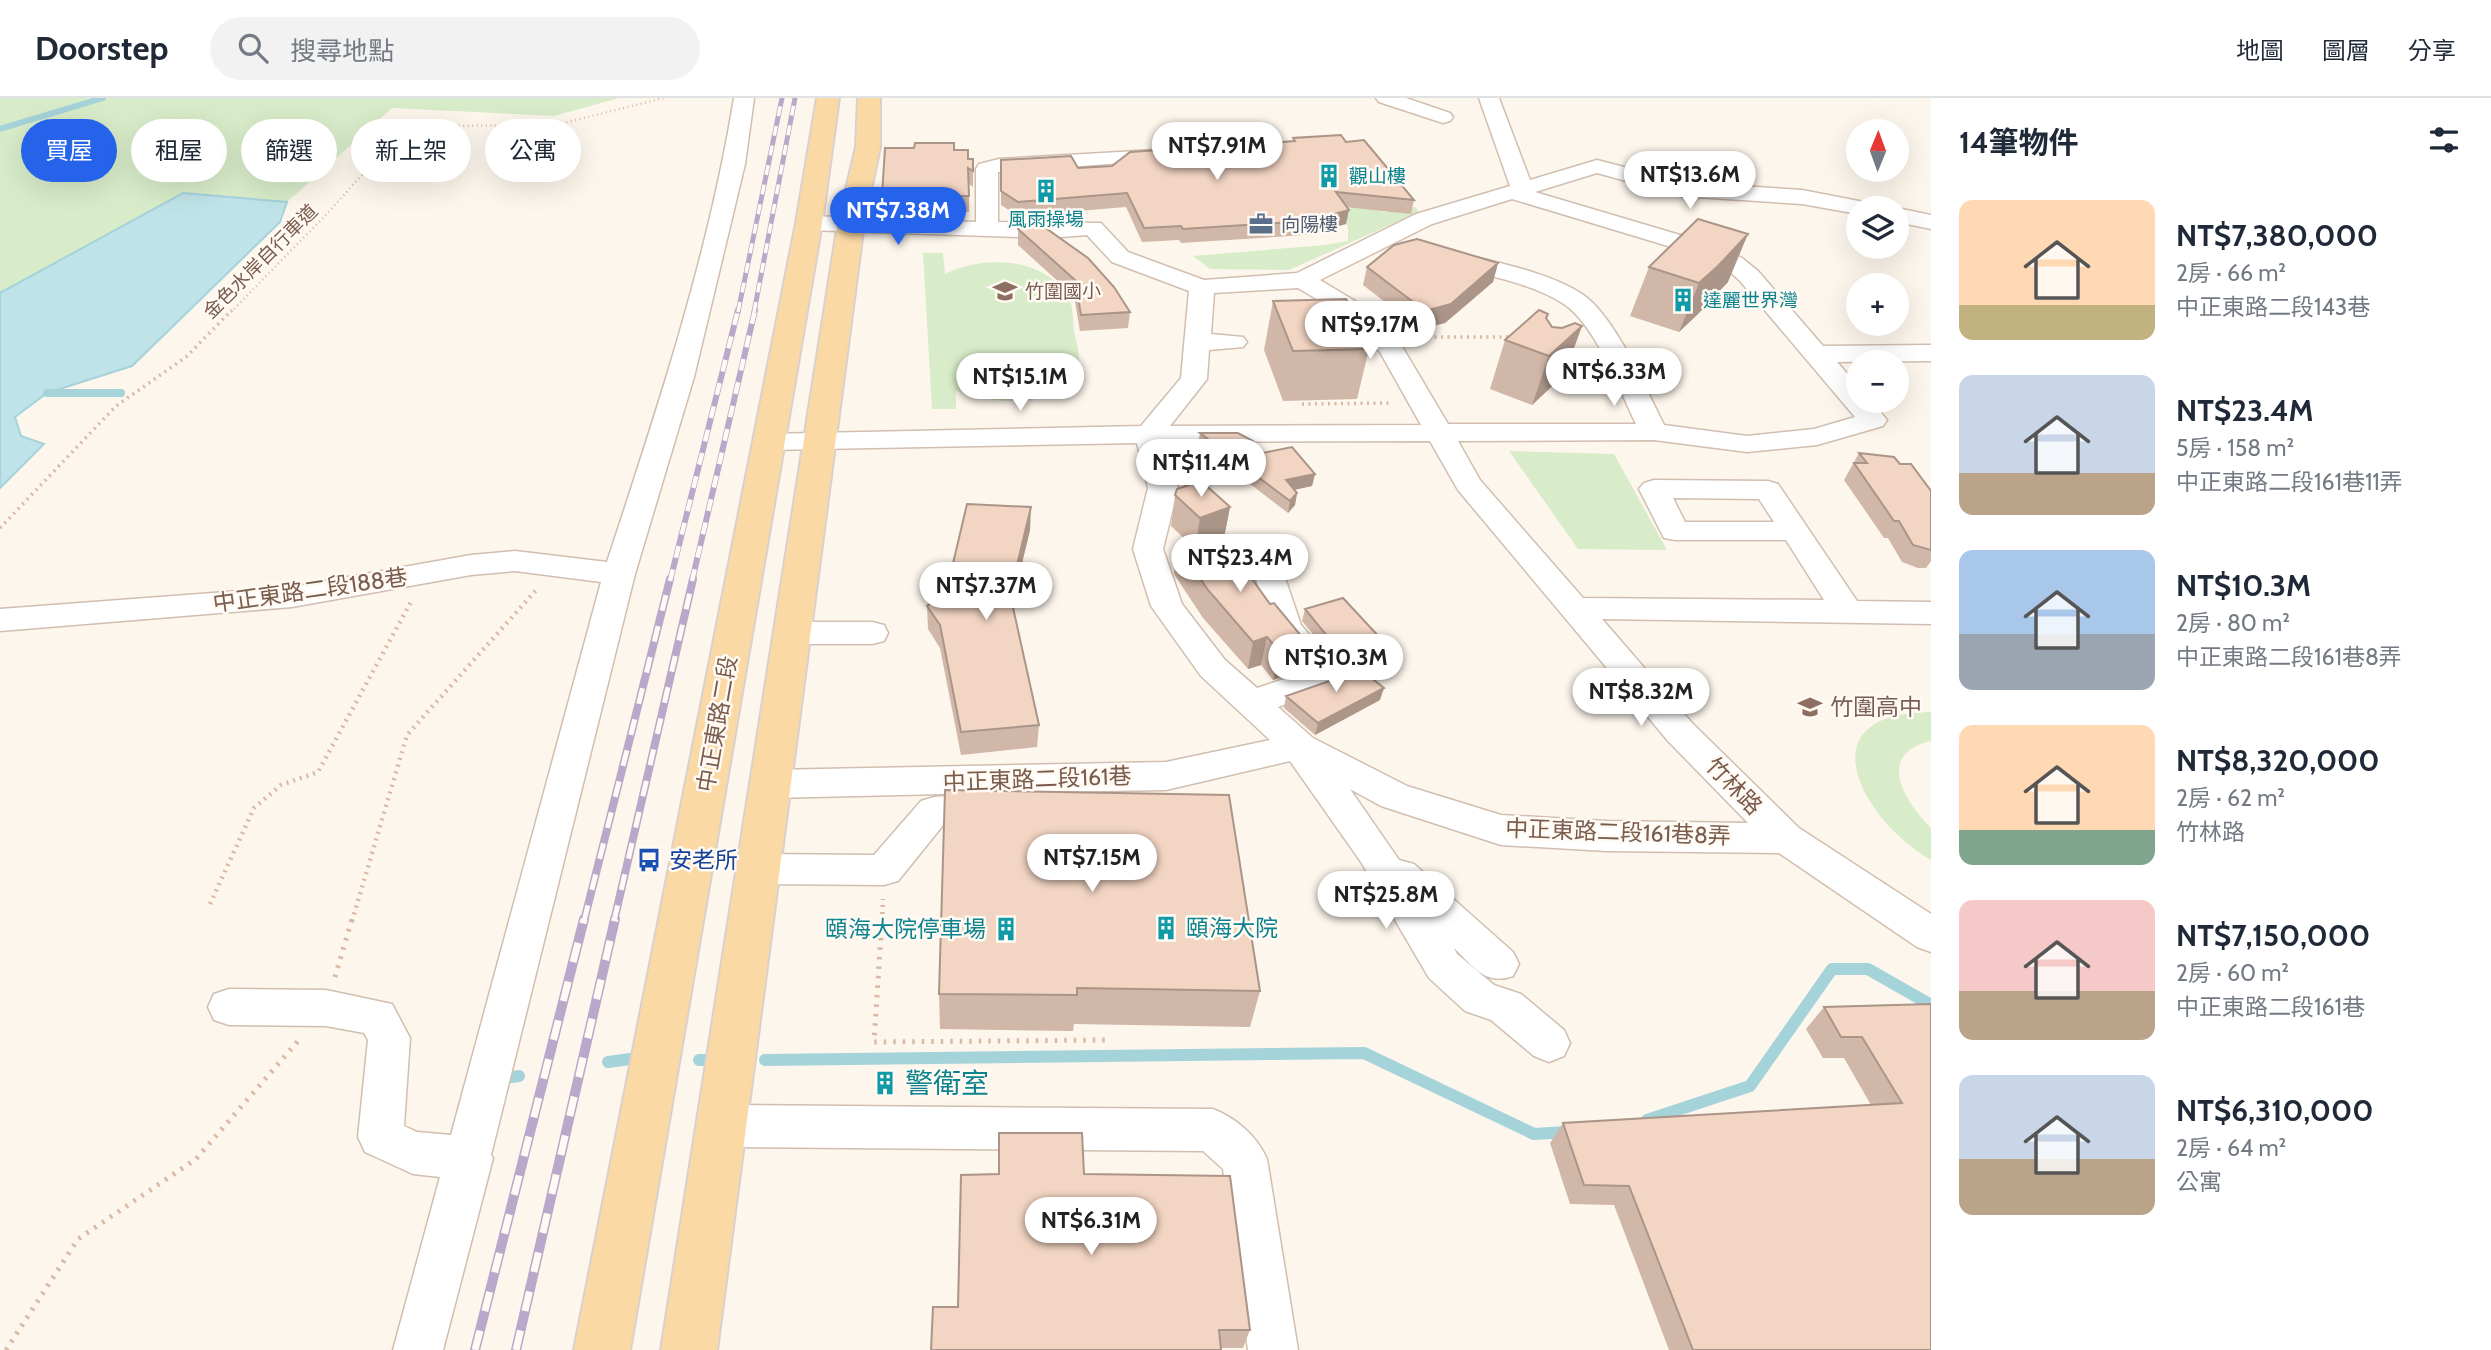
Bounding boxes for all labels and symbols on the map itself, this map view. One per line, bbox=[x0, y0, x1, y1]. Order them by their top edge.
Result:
north arrow bbox=[1846, 119, 1909, 182]
pin: NT$7.91M bbox=[1145, 122, 1289, 182]
pin: NT$13.6M bbox=[1618, 152, 1762, 211]
building icon: 觀山樓 bbox=[1315, 162, 1343, 190]
place label: 觀山樓 bbox=[1349, 165, 1406, 188]
building icon: 風雨操場 bbox=[1032, 177, 1060, 205]
pin: NT$7.38M bbox=[826, 188, 970, 247]
street label: 金色水岸自行車道 bbox=[198, 199, 322, 323]
place label: 風雨操場 bbox=[1008, 208, 1084, 231]
office icon: 向陽樓 bbox=[1247, 210, 1275, 238]
place label: 向陽樓 bbox=[1281, 213, 1338, 236]
school or university icon: 竹圍國小 bbox=[991, 277, 1019, 305]
place label: 竹圍國小 bbox=[1025, 280, 1101, 303]
building icon: 達麗世界灣 bbox=[1669, 286, 1697, 314]
place label: 達麗世界灣 bbox=[1703, 289, 1798, 312]
pin: NT$9.17M bbox=[1298, 302, 1442, 361]
pin: NT$6.33M bbox=[1542, 348, 1686, 408]
pin: NT$15.1M bbox=[948, 354, 1092, 413]
pin: NT$11.4M bbox=[1129, 440, 1273, 499]
pin: NT$23.4M bbox=[1168, 534, 1312, 594]
street label: 中正東路二段188巷 bbox=[211, 562, 409, 618]
pin: NT$7.37M bbox=[914, 562, 1058, 622]
pin: NT$10.3M bbox=[1264, 634, 1408, 694]
street label: 中正東路二段 bbox=[691, 654, 743, 794]
pin: NT$8.32M bbox=[1569, 668, 1713, 728]
school or university icon: 竹圍高中 bbox=[1796, 693, 1824, 721]
place label: 竹圍高中 bbox=[1830, 693, 1922, 721]
street label: 竹林路 bbox=[1700, 751, 1768, 821]
street label: 中正東路二段161巷 bbox=[942, 762, 1132, 796]
street label: 中正東路二段161巷8弄 bbox=[1505, 814, 1731, 850]
pin: NT$7.15M bbox=[1020, 834, 1164, 894]
bus stop icon: 安老所 bbox=[635, 846, 663, 874]
place label: 安老所 bbox=[669, 846, 738, 874]
pin: NT$25.8M bbox=[1314, 872, 1458, 931]
building icon: 頤海大院 bbox=[1152, 914, 1180, 942]
place label: 頤海大院 bbox=[1186, 914, 1278, 942]
place label: 頤海大院停車場 bbox=[825, 915, 986, 943]
building icon: 頤海大院停車場 bbox=[992, 915, 1020, 943]
place label: 警衛室 bbox=[905, 1066, 989, 1100]
building icon: 警衛室 bbox=[871, 1069, 899, 1097]
pin: NT$6.31M bbox=[1019, 1198, 1163, 1257]

